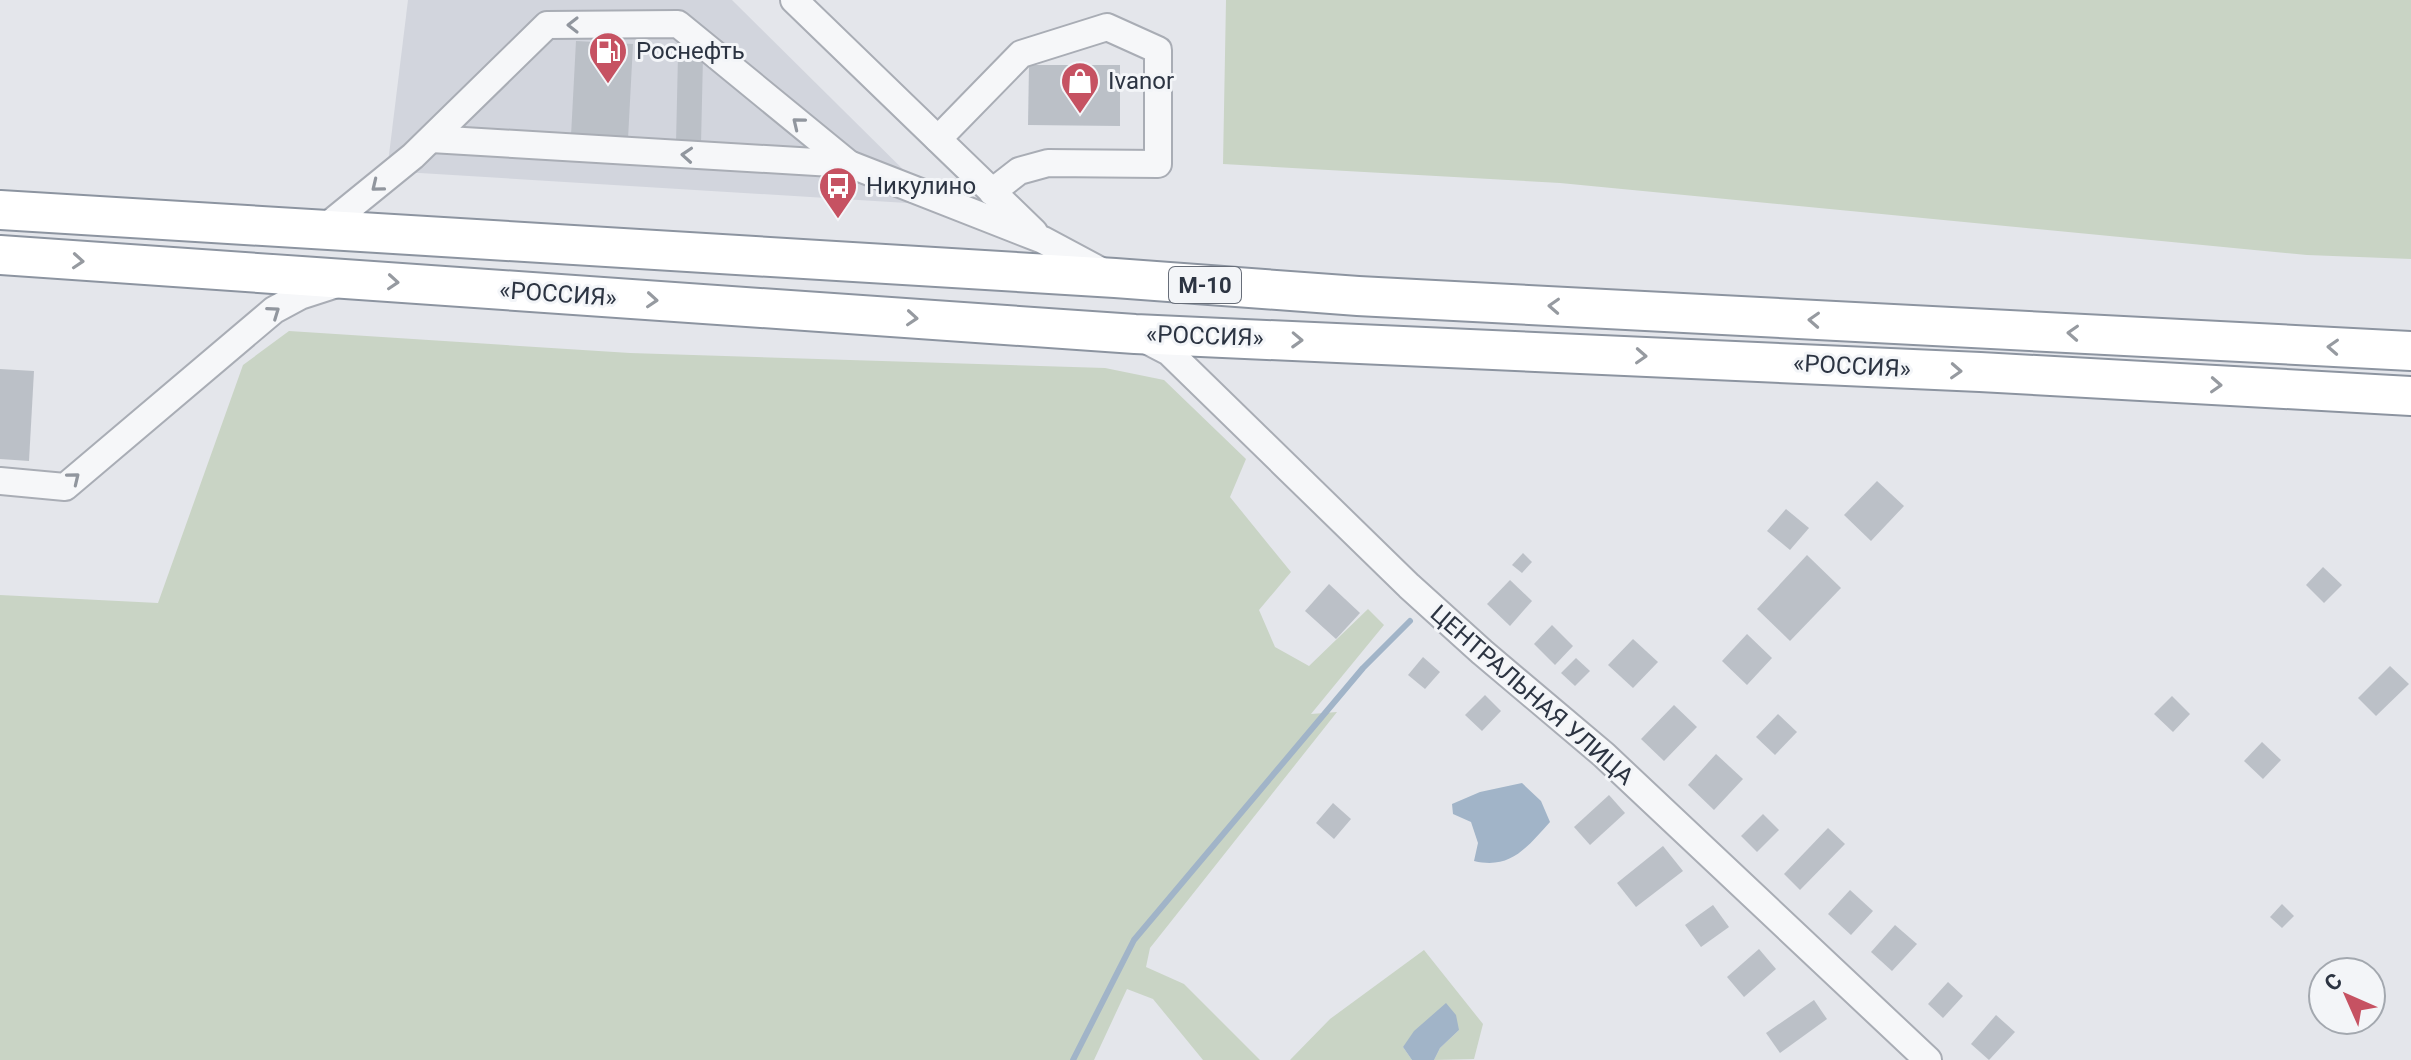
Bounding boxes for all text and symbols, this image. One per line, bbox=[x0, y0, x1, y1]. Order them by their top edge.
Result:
one-way arrow bbox=[566, 16, 579, 34]
fuel station icon: Роснефть bbox=[587, 30, 629, 85]
place label: Роснефть bbox=[636, 37, 745, 65]
shop icon: Ivanor bbox=[1059, 60, 1101, 115]
place label: Ivanor bbox=[1108, 67, 1174, 95]
one-way arrow bbox=[793, 118, 807, 133]
one-way arrow bbox=[680, 146, 693, 163]
bus stop icon: Никулино bbox=[817, 165, 859, 220]
place label: Никулино bbox=[866, 172, 976, 200]
one-way arrow bbox=[372, 176, 386, 191]
one-way arrow bbox=[72, 252, 85, 269]
road number: М-10 bbox=[1169, 267, 1241, 303]
one-way arrow bbox=[387, 273, 400, 290]
street label: «РОССИЯ» bbox=[498, 276, 618, 312]
one-way arrow bbox=[646, 291, 659, 308]
one-way arrow bbox=[1547, 298, 1560, 315]
one-way arrow bbox=[265, 307, 279, 322]
one-way arrow bbox=[906, 309, 919, 326]
one-way arrow bbox=[1807, 312, 1820, 329]
street label: «РОССИЯ» bbox=[1146, 320, 1264, 352]
one-way arrow bbox=[2066, 325, 2079, 342]
one-way arrow bbox=[1291, 331, 1304, 348]
one-way arrow bbox=[2326, 338, 2339, 355]
one-way arrow bbox=[1635, 347, 1648, 364]
street label: «РОССИЯ» bbox=[1792, 349, 1912, 383]
one-way arrow bbox=[1950, 363, 1963, 380]
one-way arrow bbox=[2210, 377, 2223, 394]
one-way arrow bbox=[65, 474, 80, 488]
street label: ЦЕНТРАЛЬНАЯ УЛИЦА bbox=[1425, 599, 1640, 791]
north arrow bbox=[2307, 956, 2387, 1036]
text: С bbox=[2319, 968, 2347, 996]

